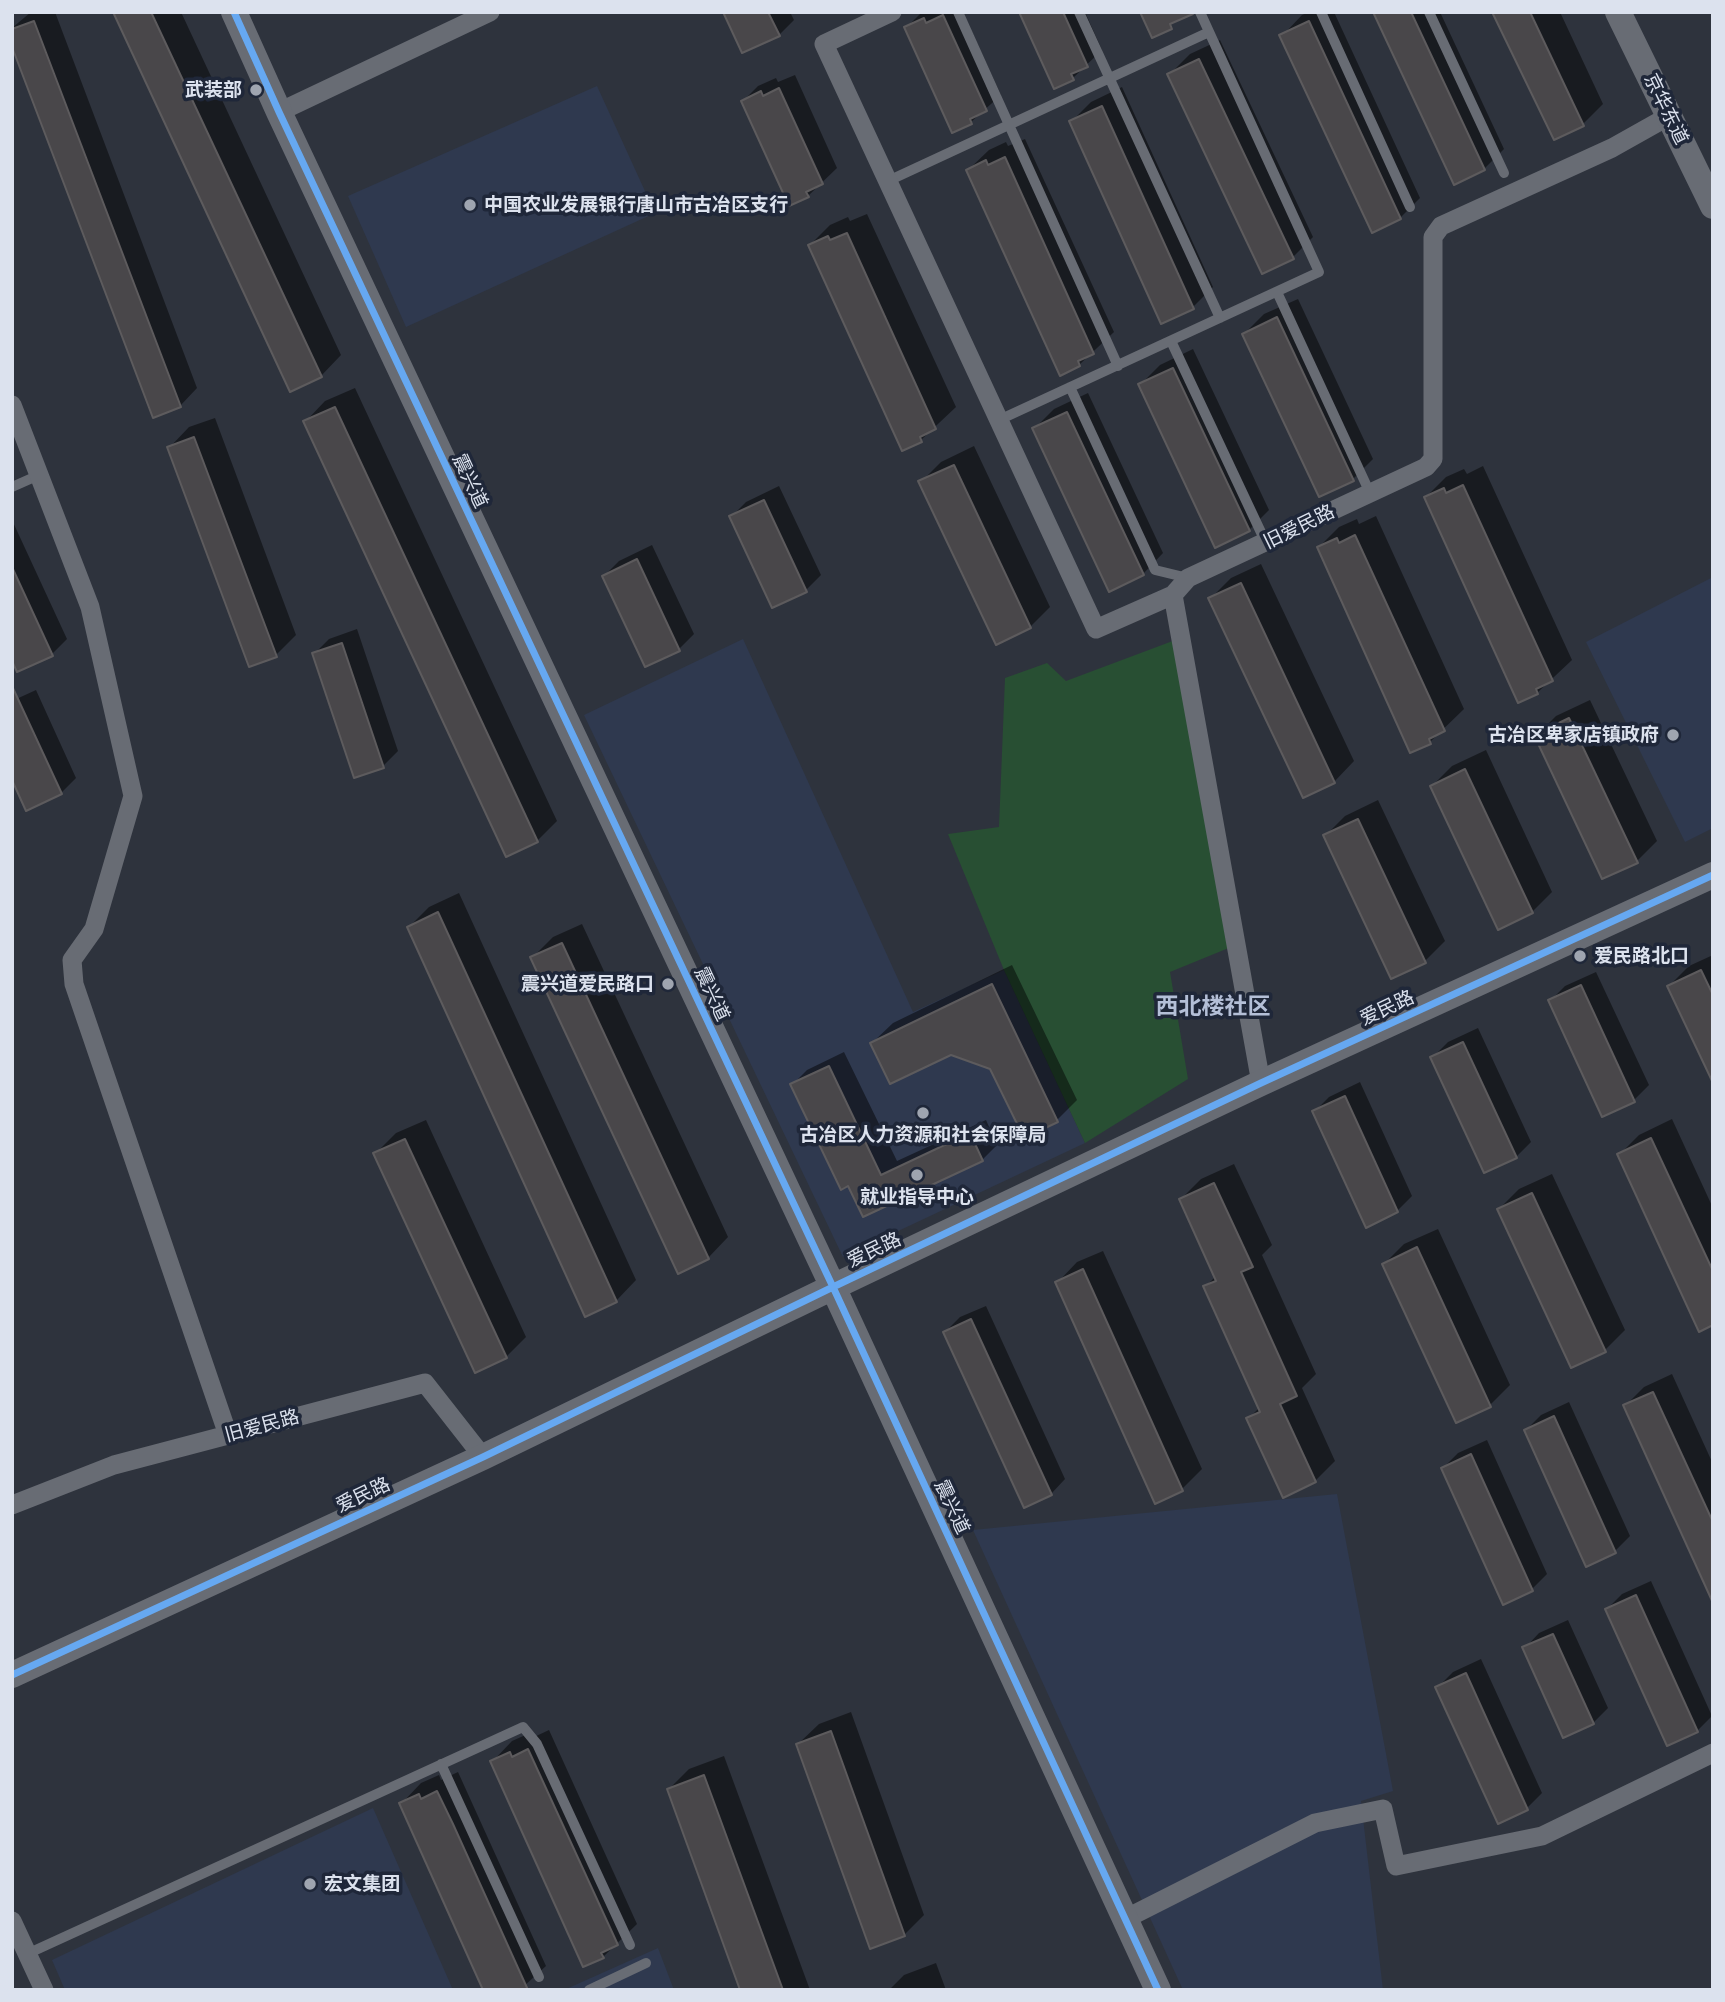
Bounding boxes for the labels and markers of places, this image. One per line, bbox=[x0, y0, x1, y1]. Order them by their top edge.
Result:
place label: 武装部 bbox=[185, 79, 242, 101]
marker: 武装部 bbox=[248, 82, 264, 98]
place label: 中国农业发展银行唐山市古冶区支行 bbox=[484, 194, 788, 216]
marker: 中国农业发展银行唐山市古冶区支行 bbox=[462, 197, 478, 213]
place label: 古冶区卑家店镇政府 bbox=[1488, 724, 1659, 746]
marker: 古冶区卑家店镇政府 bbox=[1665, 727, 1681, 743]
place label: 爱民路北口 bbox=[1594, 945, 1689, 967]
marker: 爱民路北口 bbox=[1572, 948, 1588, 964]
place label: 震兴道爱民路口 bbox=[521, 973, 654, 995]
marker: 震兴道爱民路口 bbox=[660, 976, 676, 992]
marker: 古冶区人力资源和社会保障局 bbox=[915, 1105, 931, 1121]
place label: 古冶区人力资源和社会保障局 bbox=[800, 1124, 1046, 1146]
marker: 就业指导中心 bbox=[909, 1167, 925, 1183]
place label: 就业指导中心 bbox=[860, 1186, 974, 1208]
place label: 宏文集团 bbox=[324, 1873, 400, 1895]
marker: 宏文集团 bbox=[302, 1876, 318, 1892]

